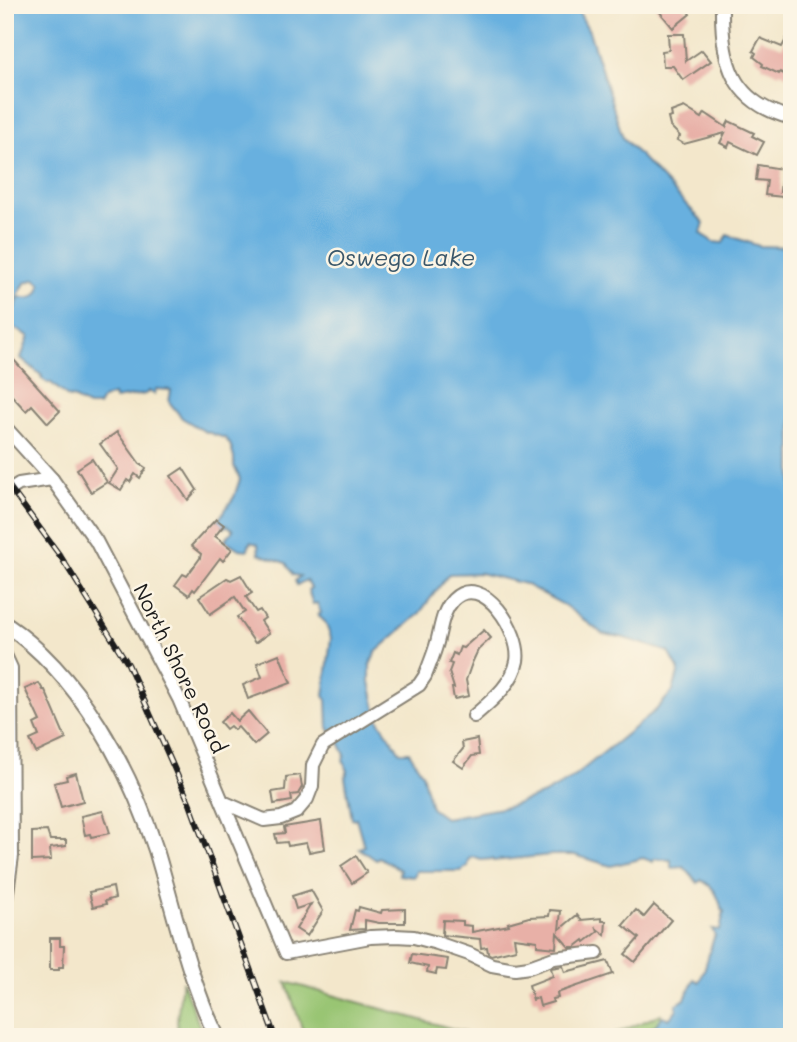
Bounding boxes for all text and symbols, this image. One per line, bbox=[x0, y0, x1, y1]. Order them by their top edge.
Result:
water label: Oswego Lake bbox=[327, 242, 475, 272]
street label: North Shore Road bbox=[128, 579, 234, 757]

